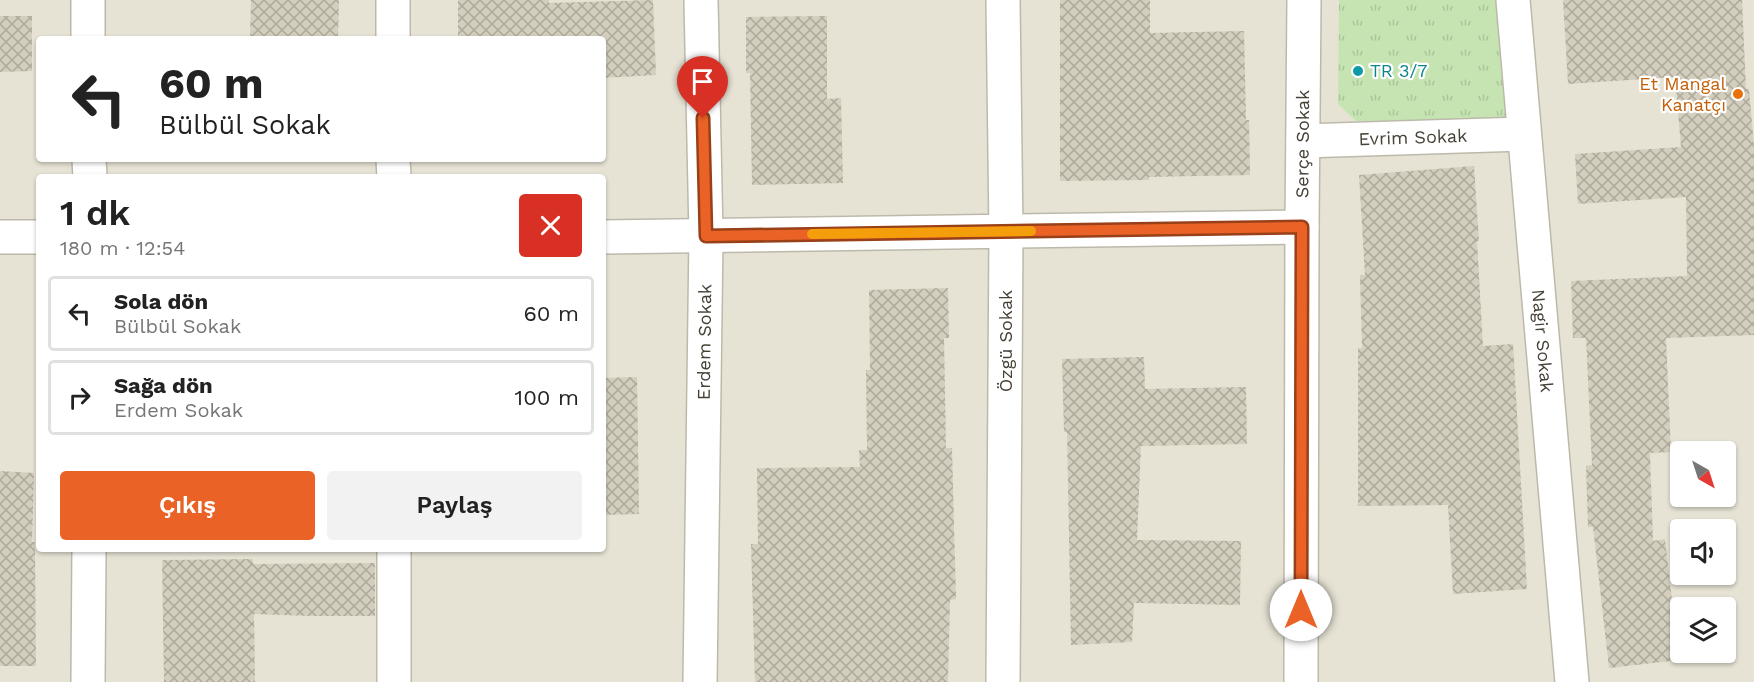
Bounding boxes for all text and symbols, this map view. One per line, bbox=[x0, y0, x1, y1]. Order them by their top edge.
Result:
pin bbox=[677, 56, 728, 118]
text: 60 m bbox=[159, 59, 263, 108]
icon: left bbox=[60, 60, 138, 138]
place label: TR 3/7 bbox=[1370, 60, 1427, 81]
marker: TR 3/7 bbox=[1351, 64, 1365, 78]
icon: arrive bbox=[686, 65, 719, 98]
place label: Et Mangal Kanatçı bbox=[1639, 73, 1726, 115]
marker: Et Mangal Kanatçı bbox=[1731, 87, 1745, 101]
street label: Serçe Sokak bbox=[1291, 90, 1313, 198]
text: Bülbül Sokak bbox=[159, 109, 331, 141]
street label: Evrim Sokak bbox=[1358, 125, 1468, 149]
text: 1 dk bbox=[60, 192, 130, 234]
button: close bbox=[519, 194, 582, 257]
text: 180 m · 12:54 bbox=[60, 236, 185, 260]
street label: Erdem Sokak bbox=[693, 284, 715, 400]
street label: Nagir Sokak bbox=[1528, 288, 1558, 393]
text: Sola dön bbox=[114, 289, 208, 314]
street label: Özgü Sokak bbox=[995, 290, 1016, 392]
icon: left bbox=[63, 297, 96, 330]
text: 60 m bbox=[523, 301, 579, 326]
text: Bülbül Sokak bbox=[114, 314, 241, 338]
text: Sağa dön bbox=[114, 373, 213, 398]
icon: right bbox=[63, 381, 96, 414]
text: 100 m bbox=[515, 385, 579, 410]
text: Erdem Sokak bbox=[114, 398, 243, 422]
north arrow bbox=[1670, 441, 1736, 507]
map controls bbox=[1670, 441, 1736, 663]
button: Çıkış bbox=[60, 471, 315, 540]
button: Paylaş bbox=[327, 471, 582, 540]
button: sound bbox=[1670, 519, 1736, 585]
position arrow bbox=[1269, 578, 1333, 642]
button: layers bbox=[1670, 597, 1736, 663]

